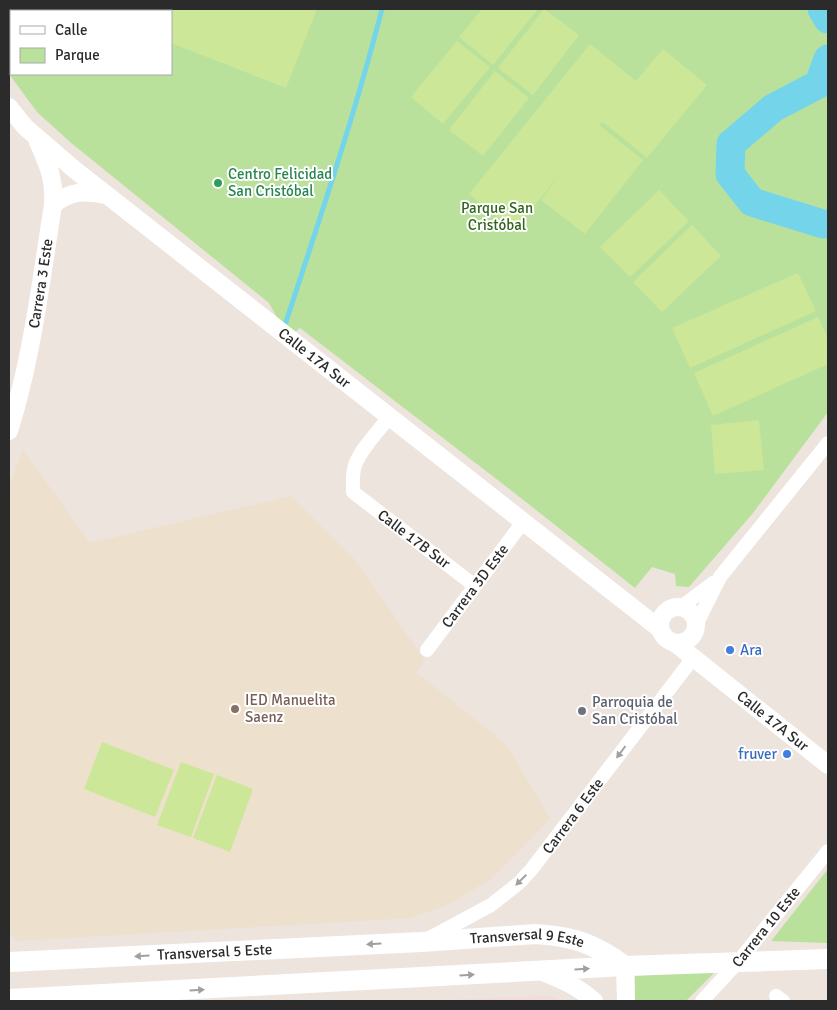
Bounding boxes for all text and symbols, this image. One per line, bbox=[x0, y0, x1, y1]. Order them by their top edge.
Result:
legend bbox=[10, 10, 172, 75]
text: Calle bbox=[55, 21, 88, 39]
text: Parque bbox=[55, 46, 100, 64]
place label: Centro Felicidad San Cristóbal bbox=[228, 165, 332, 200]
marker: Centro Felicidad San Cristóbal bbox=[212, 177, 224, 189]
park label: Parque San Cristóbal bbox=[461, 199, 533, 234]
street label: Carrera 3 Este bbox=[25, 237, 57, 330]
street label: Calle 17A Sur bbox=[275, 324, 355, 392]
street label: Calle 17B Sur bbox=[374, 506, 454, 573]
street label: Carrera 3D Este bbox=[438, 541, 512, 631]
place label: Ara bbox=[740, 641, 762, 659]
marker: Ara bbox=[724, 644, 736, 656]
street label: Calle 17A Sur bbox=[733, 687, 813, 755]
place label: IED Manuelita Saenz bbox=[245, 691, 336, 726]
place label: Parroquia de San Cristóbal bbox=[592, 693, 678, 728]
marker: IED Manuelita Saenz bbox=[229, 703, 241, 715]
marker: Parroquia de San Cristóbal bbox=[576, 705, 588, 717]
one-way arrow bbox=[616, 745, 627, 758]
place label: fruver bbox=[738, 745, 777, 763]
marker: fruver bbox=[781, 748, 793, 760]
street label: Carrera 6 Este bbox=[539, 775, 607, 857]
one-way arrow bbox=[515, 874, 527, 886]
street label: Carrera 10 Este bbox=[728, 883, 804, 971]
street label: Transversal 9 Este bbox=[469, 925, 587, 951]
street label: Transversal 5 Este bbox=[157, 940, 273, 964]
one-way arrow bbox=[366, 940, 382, 948]
one-way arrow bbox=[133, 952, 149, 960]
one-way arrow bbox=[575, 964, 591, 972]
one-way arrow bbox=[459, 971, 475, 979]
one-way arrow bbox=[190, 985, 206, 993]

